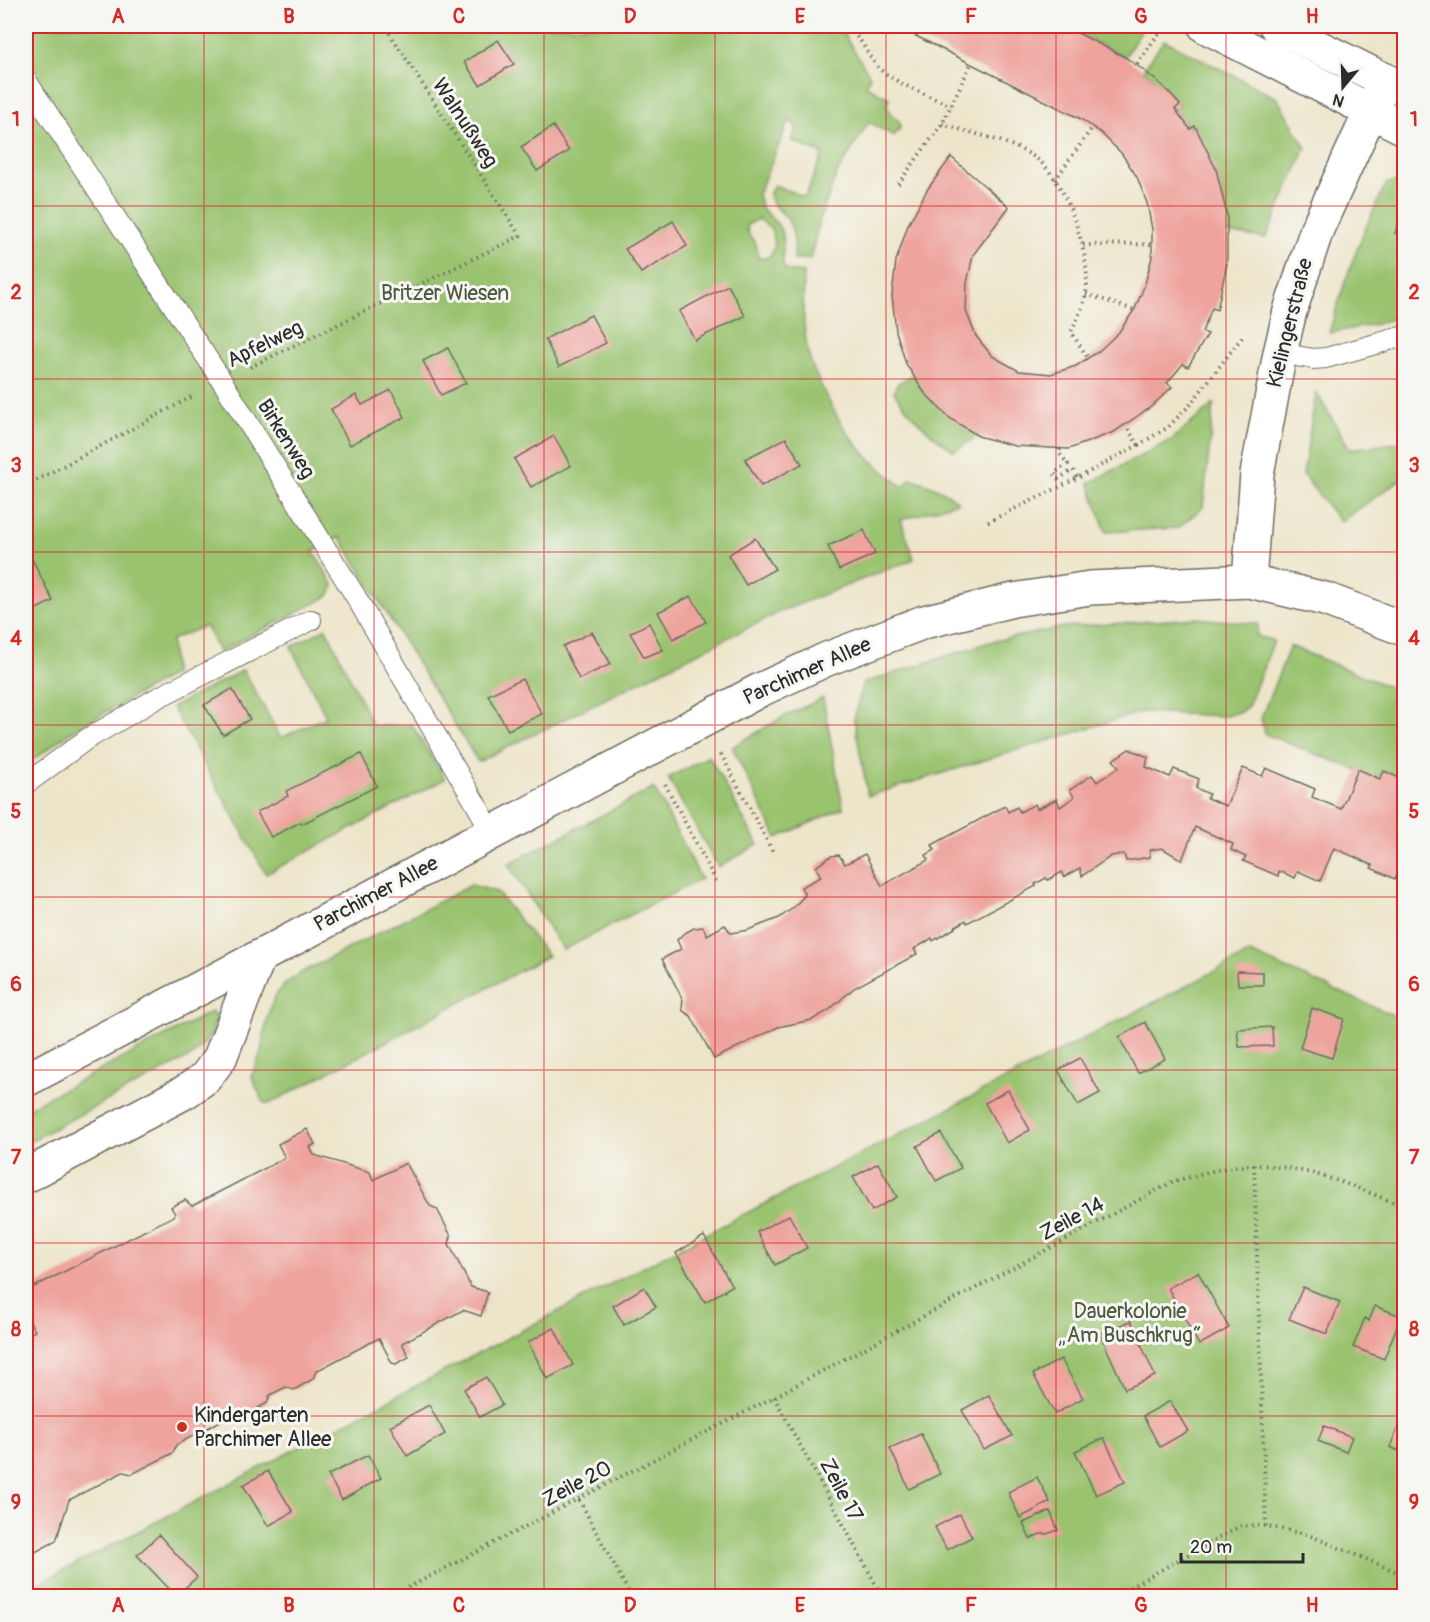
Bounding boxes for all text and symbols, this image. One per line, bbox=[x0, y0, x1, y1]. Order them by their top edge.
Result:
text: A bbox=[112, 4, 125, 29]
text: B bbox=[283, 4, 295, 29]
text: C bbox=[453, 4, 465, 29]
text: D bbox=[624, 4, 637, 29]
text: E bbox=[795, 4, 806, 29]
text: F bbox=[965, 4, 977, 29]
text: G bbox=[1134, 4, 1148, 29]
text: H bbox=[1306, 4, 1319, 29]
north arrow bbox=[1313, 57, 1373, 117]
street label: Walnußweg bbox=[426, 73, 504, 173]
text: N bbox=[1330, 89, 1347, 111]
text: 1 bbox=[12, 107, 20, 132]
text: 1 bbox=[1410, 107, 1418, 132]
street label: Kielingerstraße bbox=[1261, 255, 1319, 391]
text: 2 bbox=[10, 280, 22, 305]
park label: Britzer Wiesen bbox=[381, 280, 509, 307]
text: 2 bbox=[1408, 280, 1420, 305]
street label: Apfelweg bbox=[223, 314, 307, 374]
street label: Birkenweg bbox=[251, 394, 321, 484]
text: 3 bbox=[10, 453, 22, 478]
text: 3 bbox=[1408, 453, 1420, 478]
text: 4 bbox=[10, 626, 22, 651]
text: 4 bbox=[1408, 626, 1420, 651]
street label: Parchimer Allee bbox=[739, 630, 876, 711]
text: 5 bbox=[11, 799, 22, 824]
text: 5 bbox=[1409, 799, 1420, 824]
street label: Parchimer Allee bbox=[309, 850, 444, 938]
text: 6 bbox=[10, 972, 22, 997]
text: 6 bbox=[1408, 972, 1420, 997]
text: 7 bbox=[11, 1145, 22, 1170]
text: 7 bbox=[1409, 1145, 1420, 1170]
street label: Zeile 14 bbox=[1035, 1191, 1109, 1247]
park label: Dauerkolonie „Am Buschkrug“ bbox=[1058, 1298, 1202, 1349]
text: 8 bbox=[11, 1317, 21, 1342]
text: 8 bbox=[1409, 1317, 1419, 1342]
place label: Kindergarten Parchimer Allee bbox=[194, 1402, 332, 1453]
marker: Kindergarten Parchimer Allee bbox=[175, 1420, 189, 1434]
street label: Zeile 17 bbox=[813, 1454, 869, 1526]
street label: Zeile 20 bbox=[538, 1455, 616, 1513]
text: 9 bbox=[11, 1490, 21, 1515]
text: 9 bbox=[1409, 1490, 1419, 1515]
scale bar bbox=[1181, 1526, 1302, 1564]
text: 20 m bbox=[1190, 1536, 1232, 1559]
text: A bbox=[112, 1593, 125, 1618]
text: B bbox=[283, 1593, 295, 1618]
text: C bbox=[453, 1593, 465, 1618]
text: D bbox=[624, 1593, 637, 1618]
text: E bbox=[795, 1593, 806, 1618]
text: F bbox=[965, 1593, 977, 1618]
text: G bbox=[1134, 1593, 1148, 1618]
text: H bbox=[1306, 1593, 1319, 1618]

